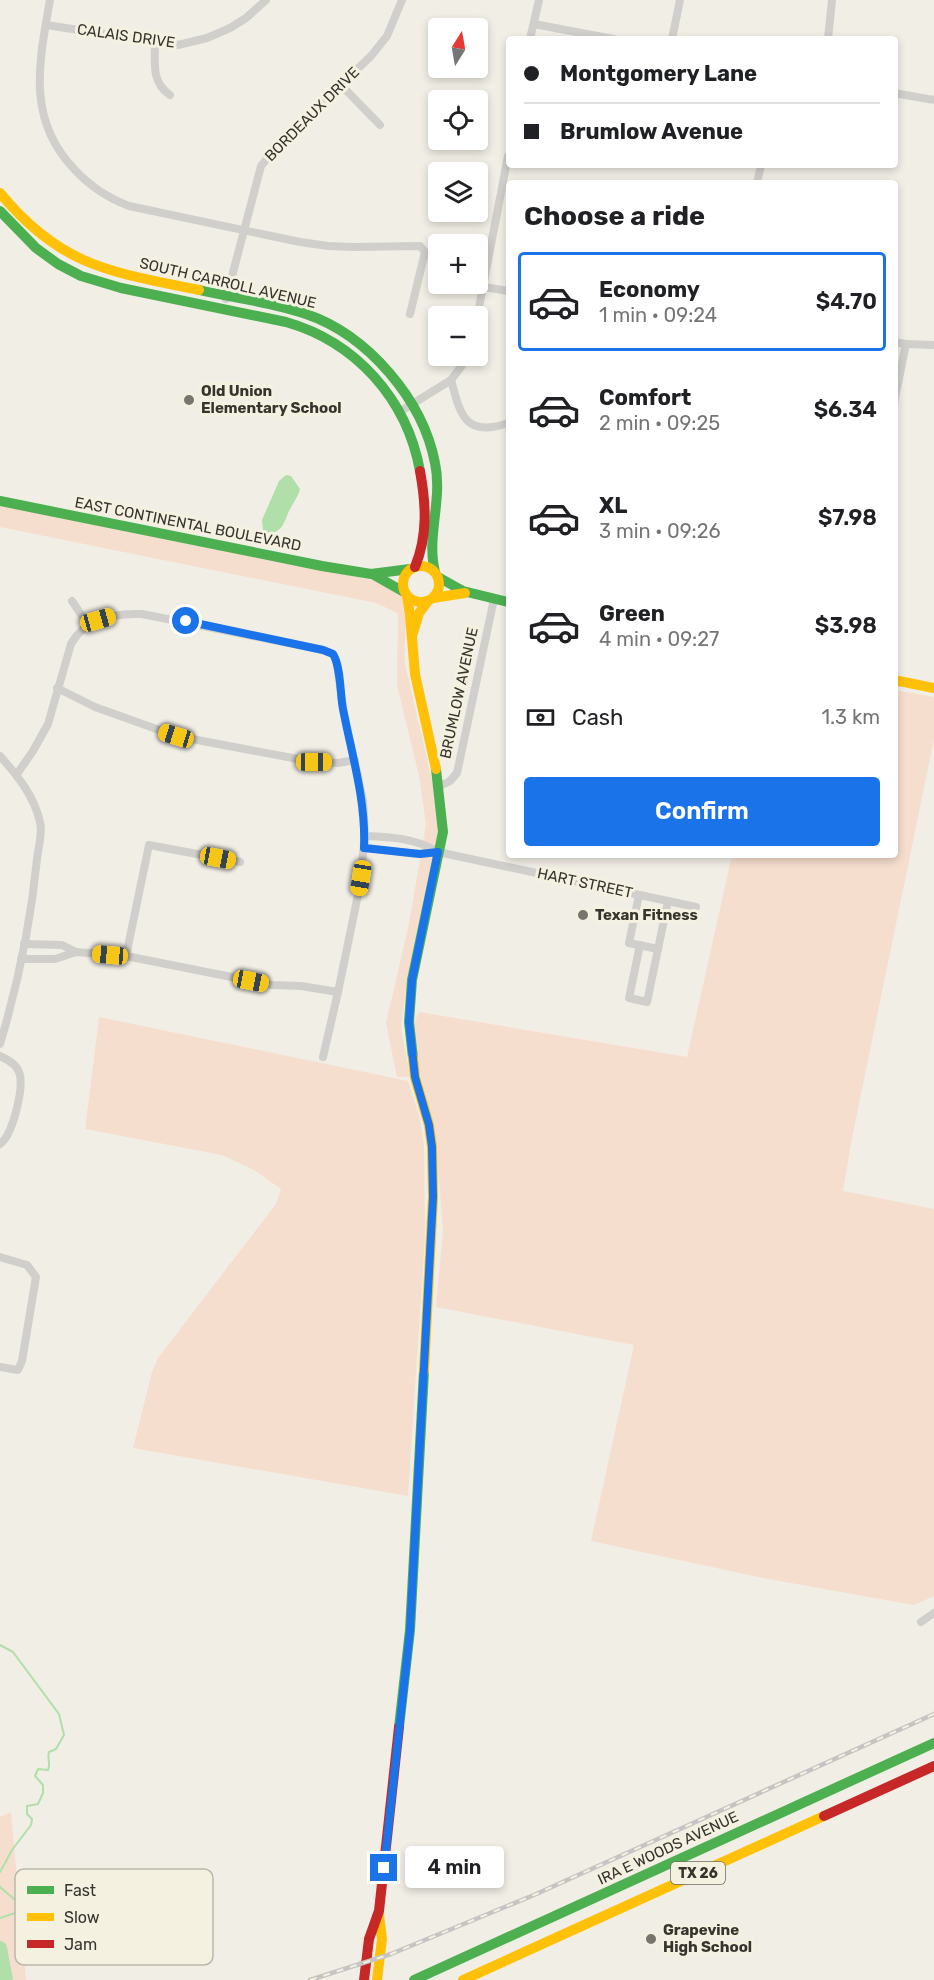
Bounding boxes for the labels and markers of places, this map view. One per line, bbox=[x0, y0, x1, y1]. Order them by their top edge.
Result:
place label: Old Union Elementary School bbox=[201, 382, 342, 417]
marker: Old Union Elementary School bbox=[182, 393, 196, 407]
place label: Texan Fitness bbox=[595, 906, 698, 924]
marker: Texan Fitness bbox=[576, 908, 590, 922]
place label: Grapevine High School bbox=[663, 1921, 752, 1956]
marker: Grapevine High School bbox=[644, 1932, 658, 1946]

